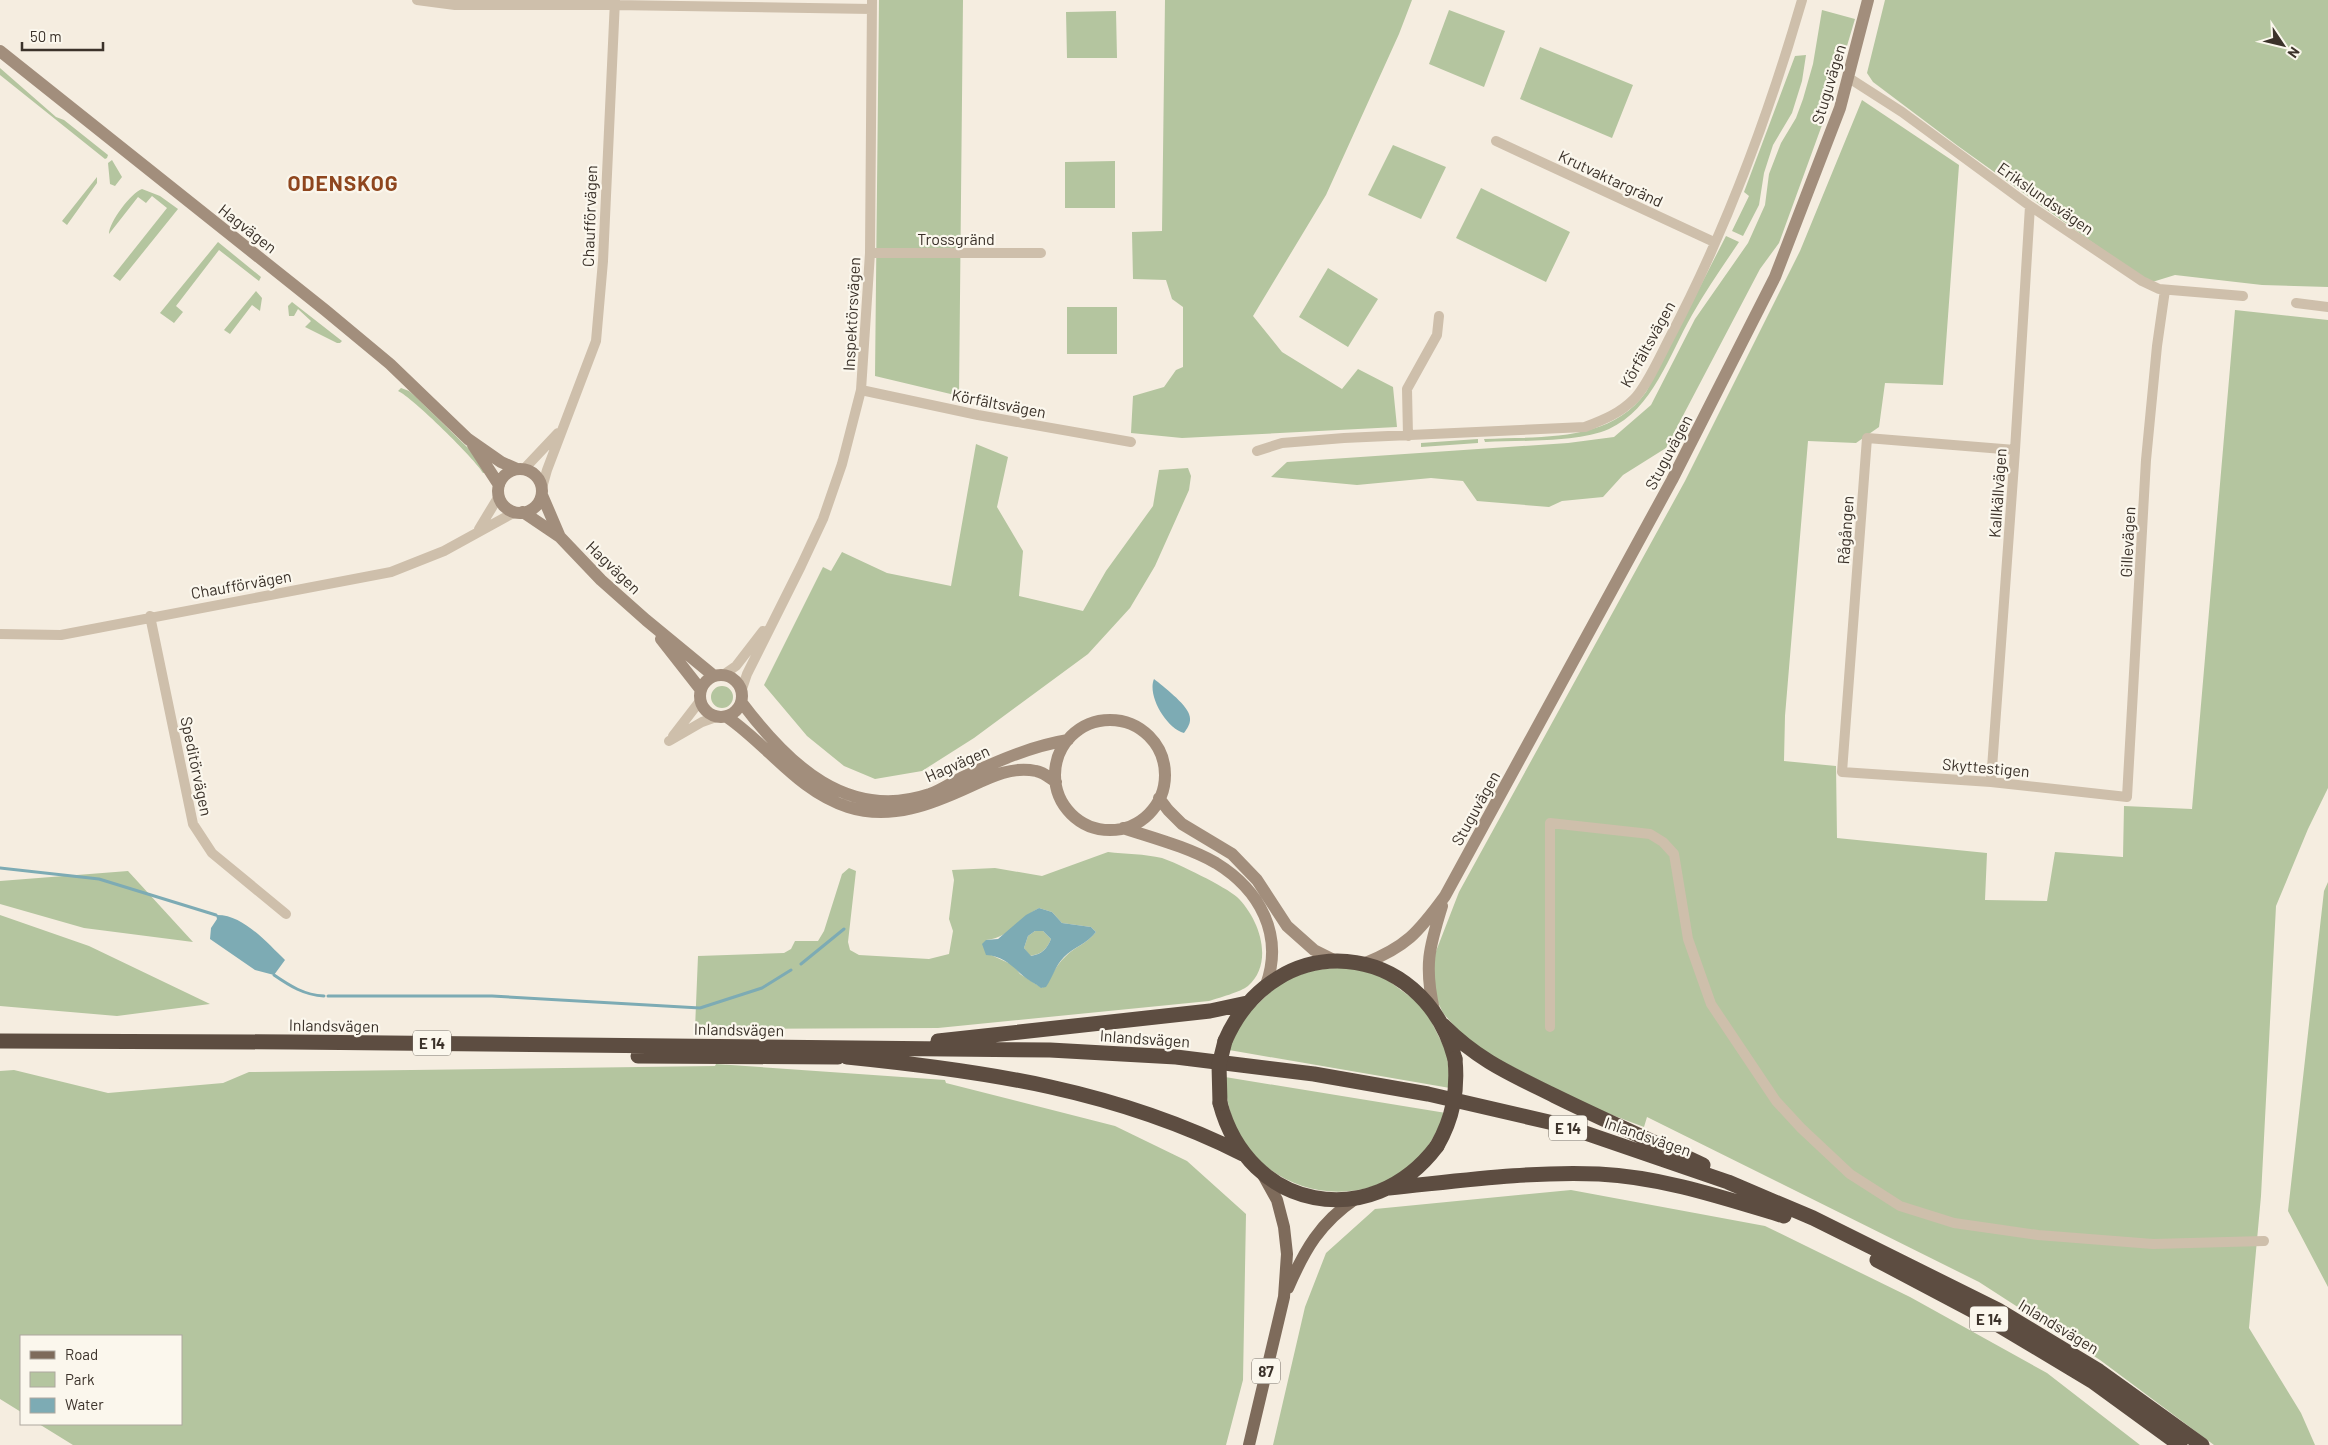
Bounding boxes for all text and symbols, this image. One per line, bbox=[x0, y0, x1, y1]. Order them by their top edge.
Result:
scale bar bbox=[22, 20, 104, 52]
north arrow bbox=[2258, 20, 2308, 70]
text: 50 m bbox=[30, 27, 62, 45]
street label: Stuguvägen bbox=[1807, 42, 1849, 126]
text: N bbox=[2284, 44, 2304, 61]
street label: Krutvaktargränd bbox=[1556, 146, 1666, 210]
street label: Erikslundsvägen bbox=[1994, 158, 2098, 238]
street label: Chaufförvägen bbox=[578, 165, 600, 267]
district label: ODENSKOG bbox=[287, 170, 399, 195]
street label: Hagvägen bbox=[215, 199, 281, 257]
street label: Trossgränd bbox=[917, 229, 995, 248]
street label: Inspektörsvägen bbox=[839, 256, 863, 372]
street label: Körfältsvägen bbox=[1615, 298, 1679, 390]
street label: Körfältsvägen bbox=[950, 385, 1048, 421]
street label: Stuguvägen bbox=[1640, 411, 1696, 493]
street label: Kallkällvägen bbox=[1984, 447, 2010, 539]
street label: Rågången bbox=[1833, 495, 1857, 565]
street label: Gillevägen bbox=[2116, 506, 2138, 578]
street label: Hagvägen bbox=[583, 536, 645, 598]
street label: Chaufförvägen bbox=[189, 566, 293, 602]
street label: Speditörvägen bbox=[177, 715, 217, 817]
street label: Hagvägen bbox=[922, 740, 992, 786]
street label: Skyttestigen bbox=[1941, 754, 2031, 780]
street label: Stuguvägen bbox=[1447, 767, 1503, 849]
street label: Inlandsvägen bbox=[289, 1015, 379, 1035]
street label: Inlandsvägen bbox=[694, 1019, 784, 1039]
street label: Inlandsvägen bbox=[1099, 1025, 1191, 1051]
road number: E 14 bbox=[413, 1030, 451, 1056]
street label: Inlandsvägen bbox=[1602, 1112, 1694, 1160]
road number: E 14 bbox=[1549, 1116, 1587, 1140]
street label: Inlandsvägen bbox=[2015, 1295, 2103, 1357]
road number: E 14 bbox=[1970, 1306, 2008, 1332]
legend bbox=[20, 1335, 182, 1425]
text: Road bbox=[65, 1345, 98, 1363]
road number: 87 bbox=[1252, 1358, 1280, 1384]
text: Park bbox=[65, 1370, 95, 1388]
text: Water bbox=[65, 1395, 104, 1413]

